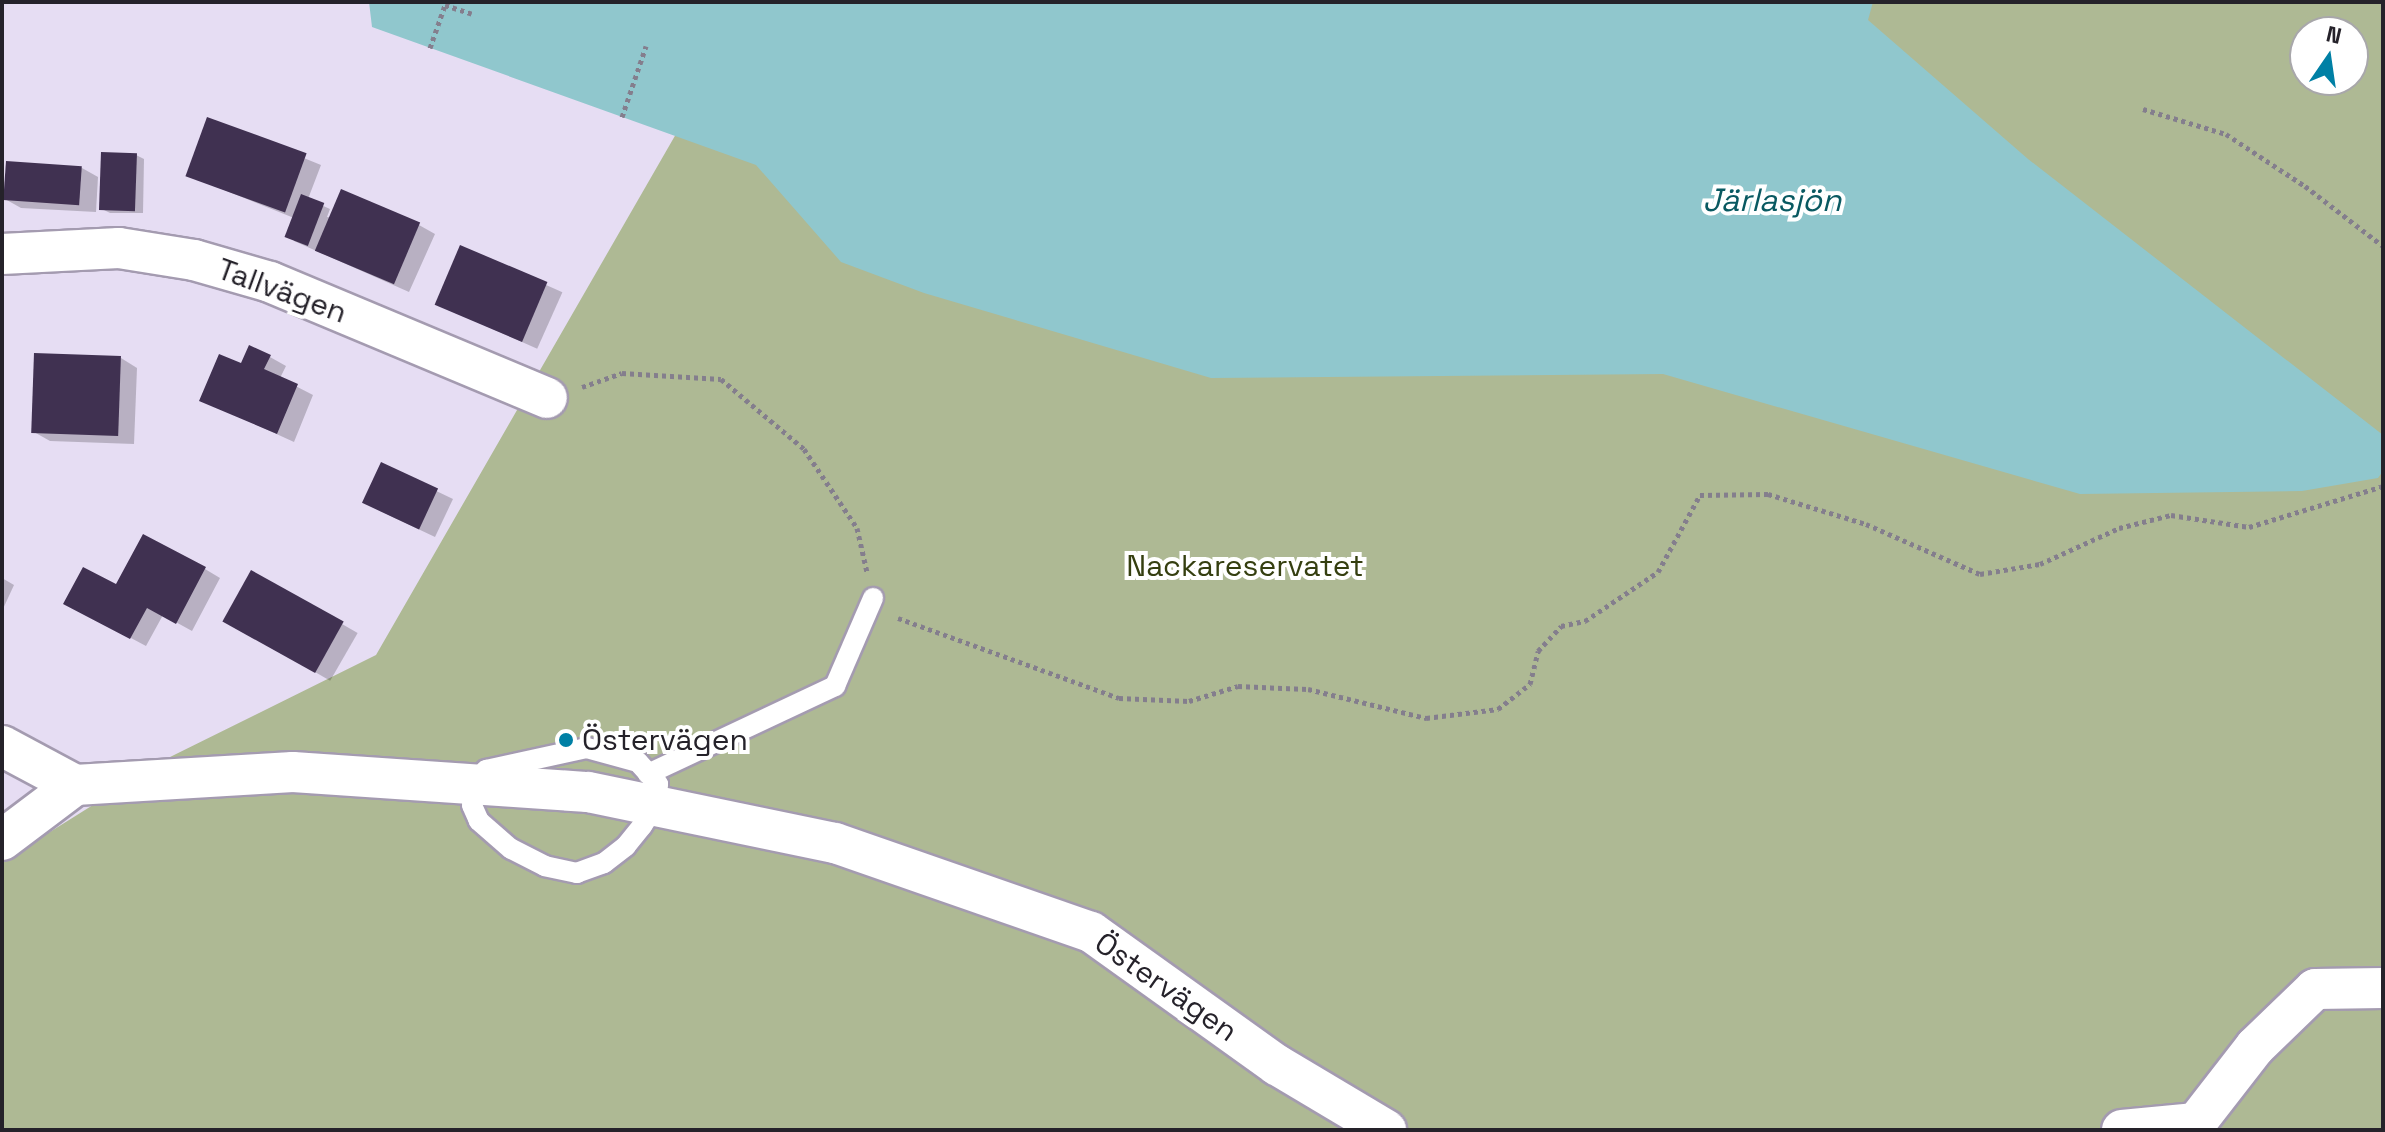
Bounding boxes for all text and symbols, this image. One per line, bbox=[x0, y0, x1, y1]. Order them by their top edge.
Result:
north arrow bbox=[2289, 16, 2369, 96]
text: N bbox=[2324, 19, 2344, 50]
water label: Järlasjön bbox=[1703, 181, 1841, 219]
street label: Tallvägen bbox=[212, 251, 352, 331]
park label: Nackareservatet bbox=[1126, 548, 1364, 584]
place label: Östervägen bbox=[582, 722, 748, 758]
marker: Östervägen bbox=[557, 731, 575, 749]
street label: Östervägen bbox=[1088, 925, 1244, 1049]

